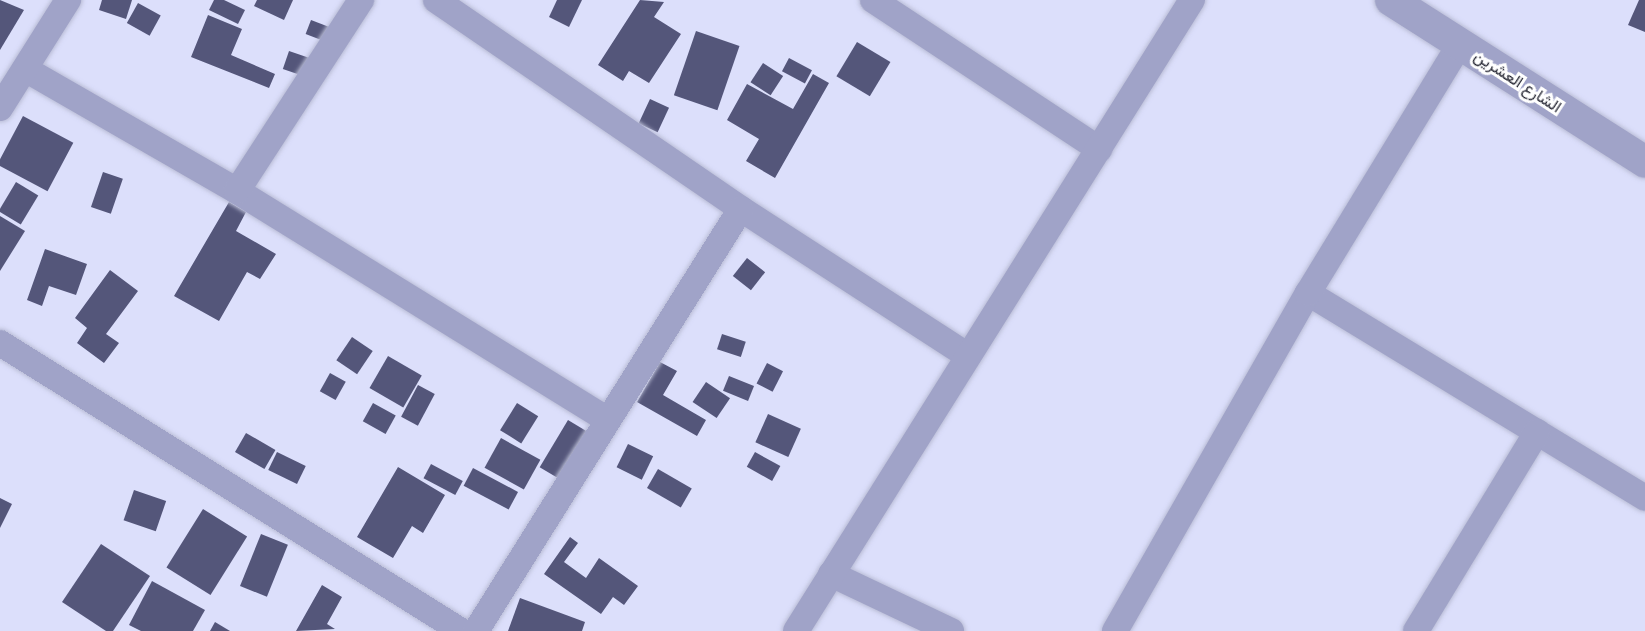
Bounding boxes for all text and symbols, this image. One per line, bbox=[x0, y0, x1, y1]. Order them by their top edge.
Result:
street label: الشارع العشرين bbox=[1471, 46, 1565, 116]

